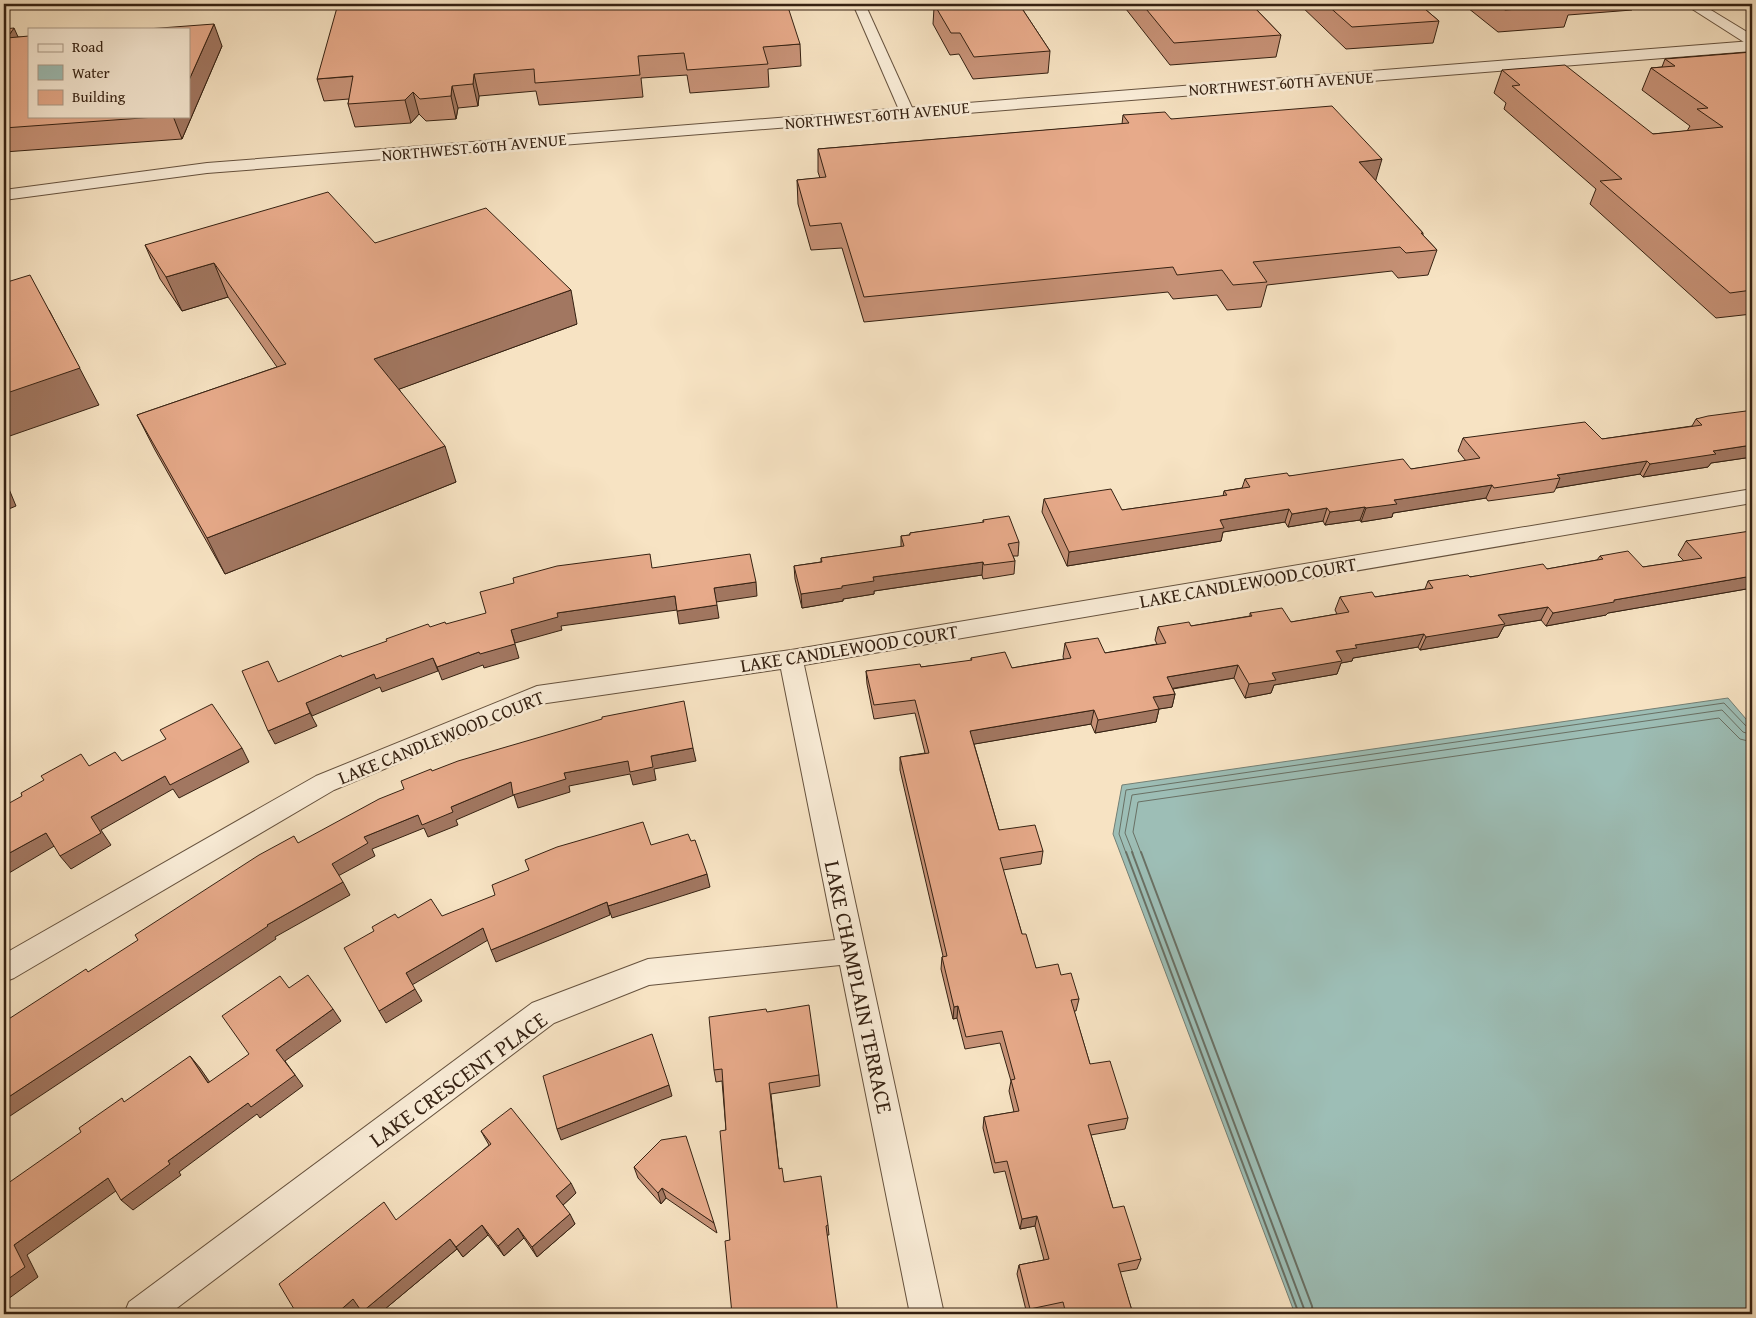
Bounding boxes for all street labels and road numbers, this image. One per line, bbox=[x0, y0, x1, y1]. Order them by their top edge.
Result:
street label: NORTHWEST 60TH AVENUE bbox=[1188, 65, 1374, 101]
street label: NORTHWEST 60TH AVENUE bbox=[784, 95, 970, 135]
street label: NORTHWEST 60TH AVENUE bbox=[381, 127, 567, 167]
street label: LAKE CANDLEWOOD COURT bbox=[1137, 549, 1359, 615]
street label: LAKE CANDLEWOOD COURT bbox=[738, 617, 960, 679]
street label: LAKE CANDLEWOOD COURT bbox=[334, 683, 549, 791]
street label: LAKE CHAMPLAIN TERRACE bbox=[817, 858, 901, 1116]
street label: LAKE CRESCENT PLACE bbox=[362, 1004, 554, 1154]

